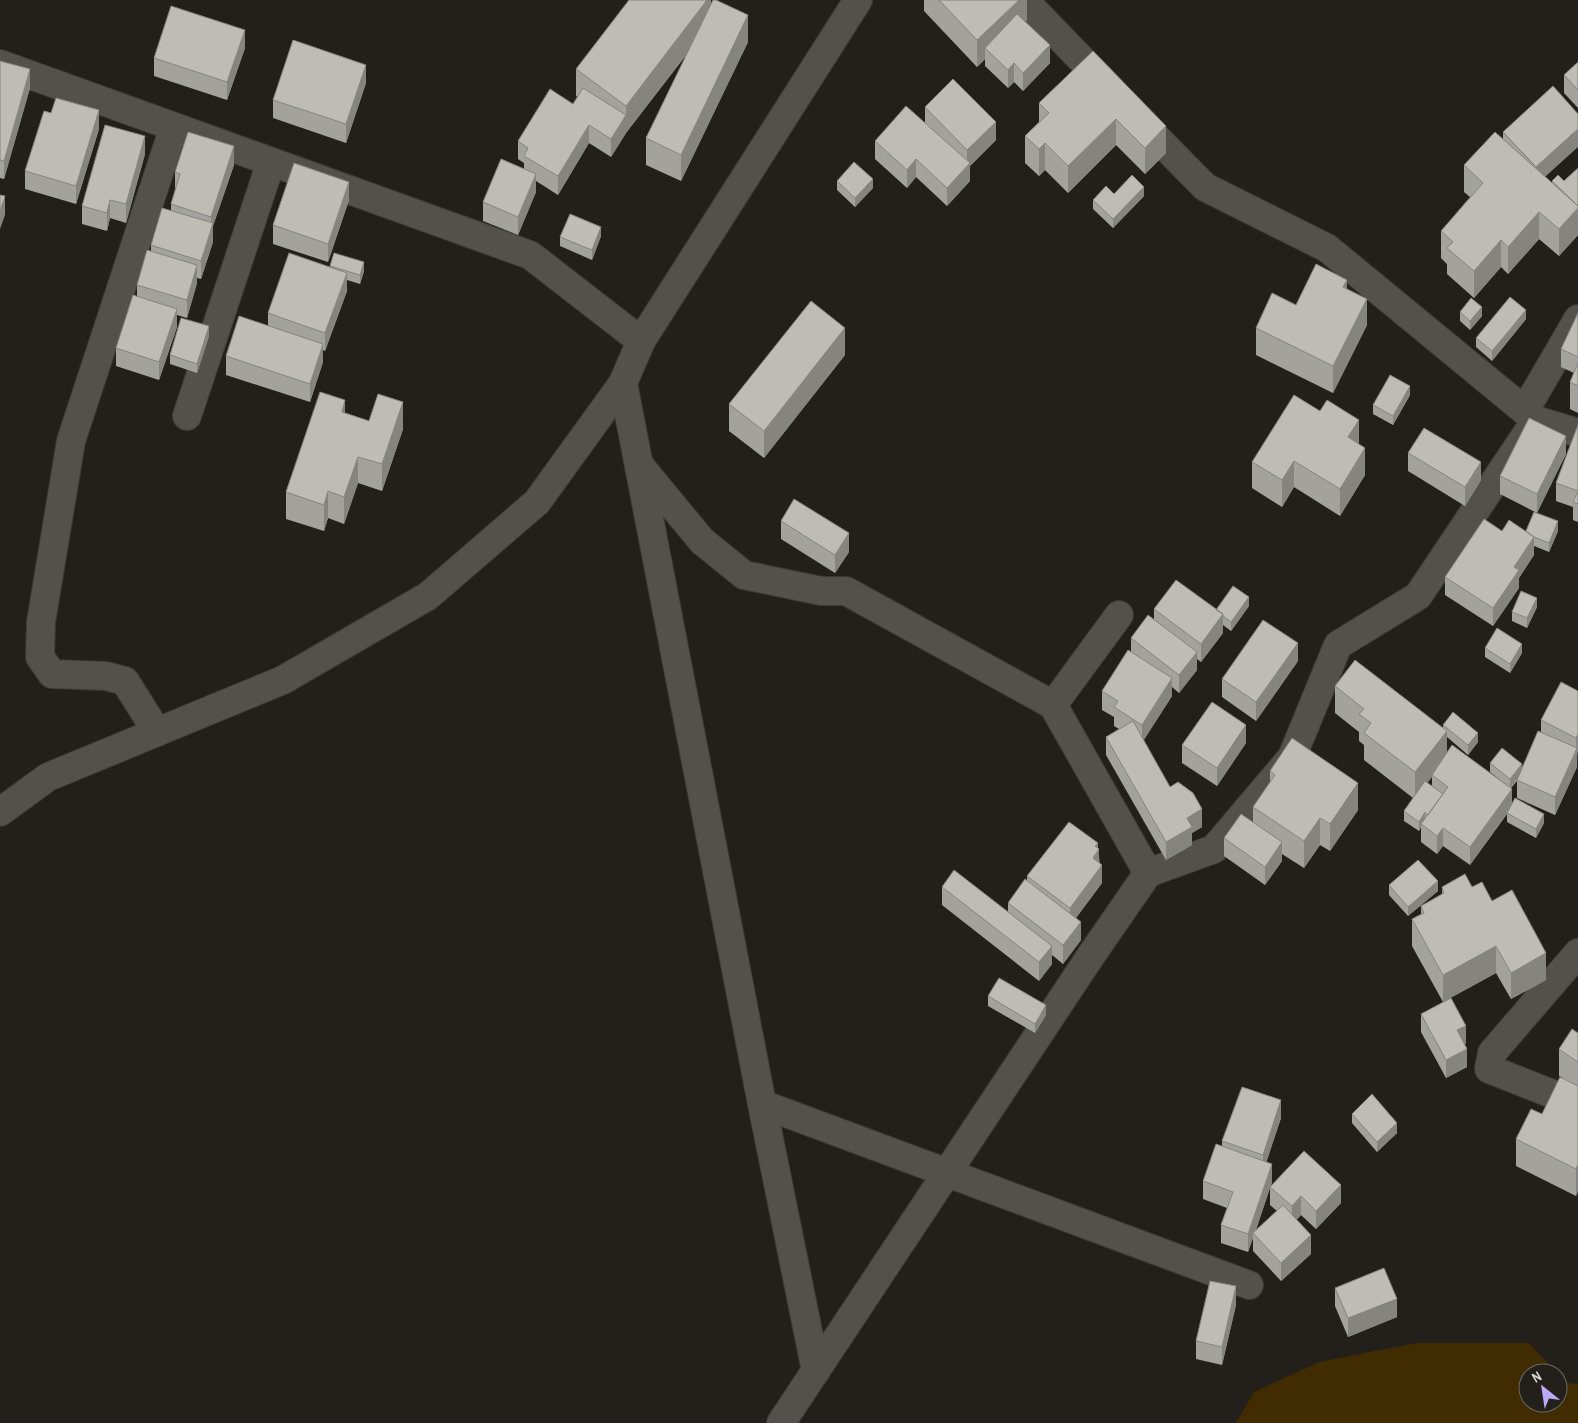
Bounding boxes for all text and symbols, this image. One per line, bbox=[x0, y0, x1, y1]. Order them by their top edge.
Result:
north arrow bbox=[1518, 1363, 1568, 1413]
text: N bbox=[1528, 1367, 1545, 1387]

